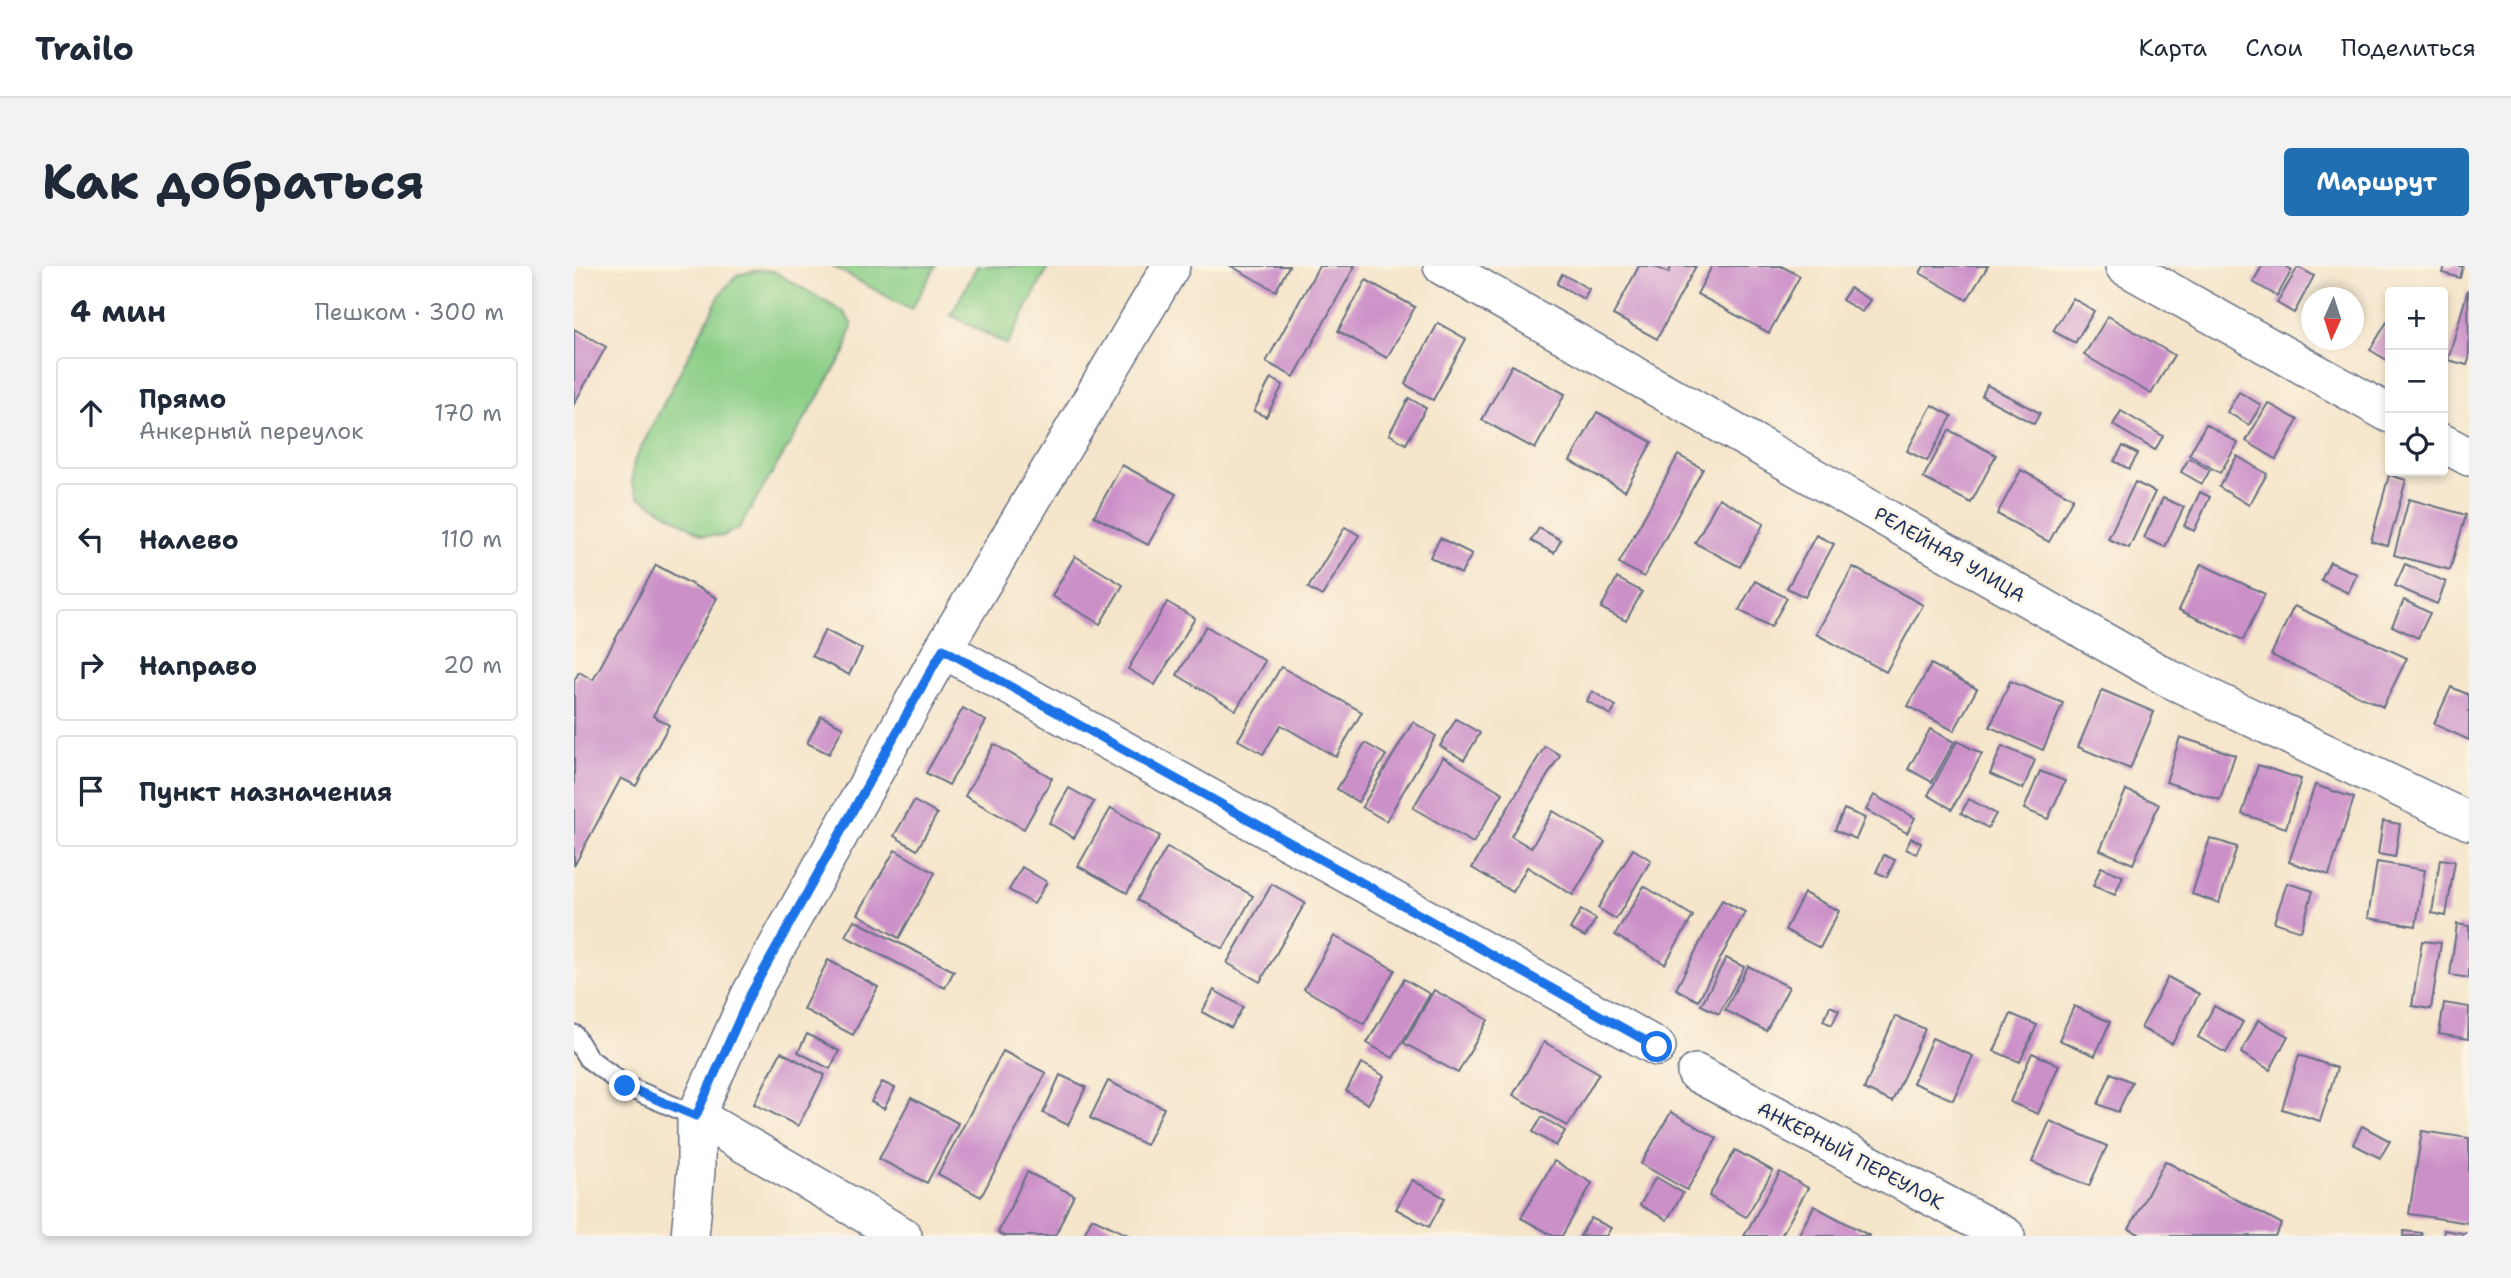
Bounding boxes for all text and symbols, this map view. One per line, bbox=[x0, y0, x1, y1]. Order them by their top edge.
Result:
text: Trailo bbox=[35, 26, 134, 71]
text: Карта bbox=[2139, 32, 2207, 64]
text: Слои bbox=[2245, 32, 2303, 64]
text: Поделиться bbox=[2341, 32, 2476, 64]
button: Маршрут bbox=[2284, 148, 2469, 216]
text: Как добраться bbox=[42, 149, 424, 215]
north arrow bbox=[2301, 287, 2364, 350]
map controls bbox=[2385, 287, 2448, 476]
button: + bbox=[2385, 287, 2448, 350]
text: 4 мин bbox=[70, 291, 166, 332]
text: Пешком · 300 m bbox=[315, 297, 504, 327]
button: − bbox=[2385, 350, 2448, 413]
text: Прямо bbox=[139, 381, 227, 416]
icon: ahead bbox=[72, 394, 110, 432]
text: 170 m bbox=[434, 398, 502, 428]
button: locate bbox=[2385, 413, 2448, 476]
text: Анкерный переулок bbox=[139, 416, 364, 446]
street label: РЕЛЕЙНАЯ УЛИЦА bbox=[1870, 501, 2030, 608]
icon: left bbox=[72, 520, 110, 558]
text: Налево bbox=[139, 522, 239, 557]
text: 110 m bbox=[440, 524, 502, 554]
icon: right bbox=[72, 646, 110, 684]
text: Направо bbox=[139, 648, 257, 683]
text: 20 m bbox=[443, 650, 502, 680]
icon: arrive bbox=[72, 772, 110, 810]
text: Пункт назначения bbox=[139, 774, 392, 809]
route start bbox=[1641, 1031, 1672, 1062]
route end bbox=[609, 1070, 640, 1101]
street label: АНКЕРНЫЙ ПЕРЕУЛОК bbox=[1753, 1096, 1948, 1215]

